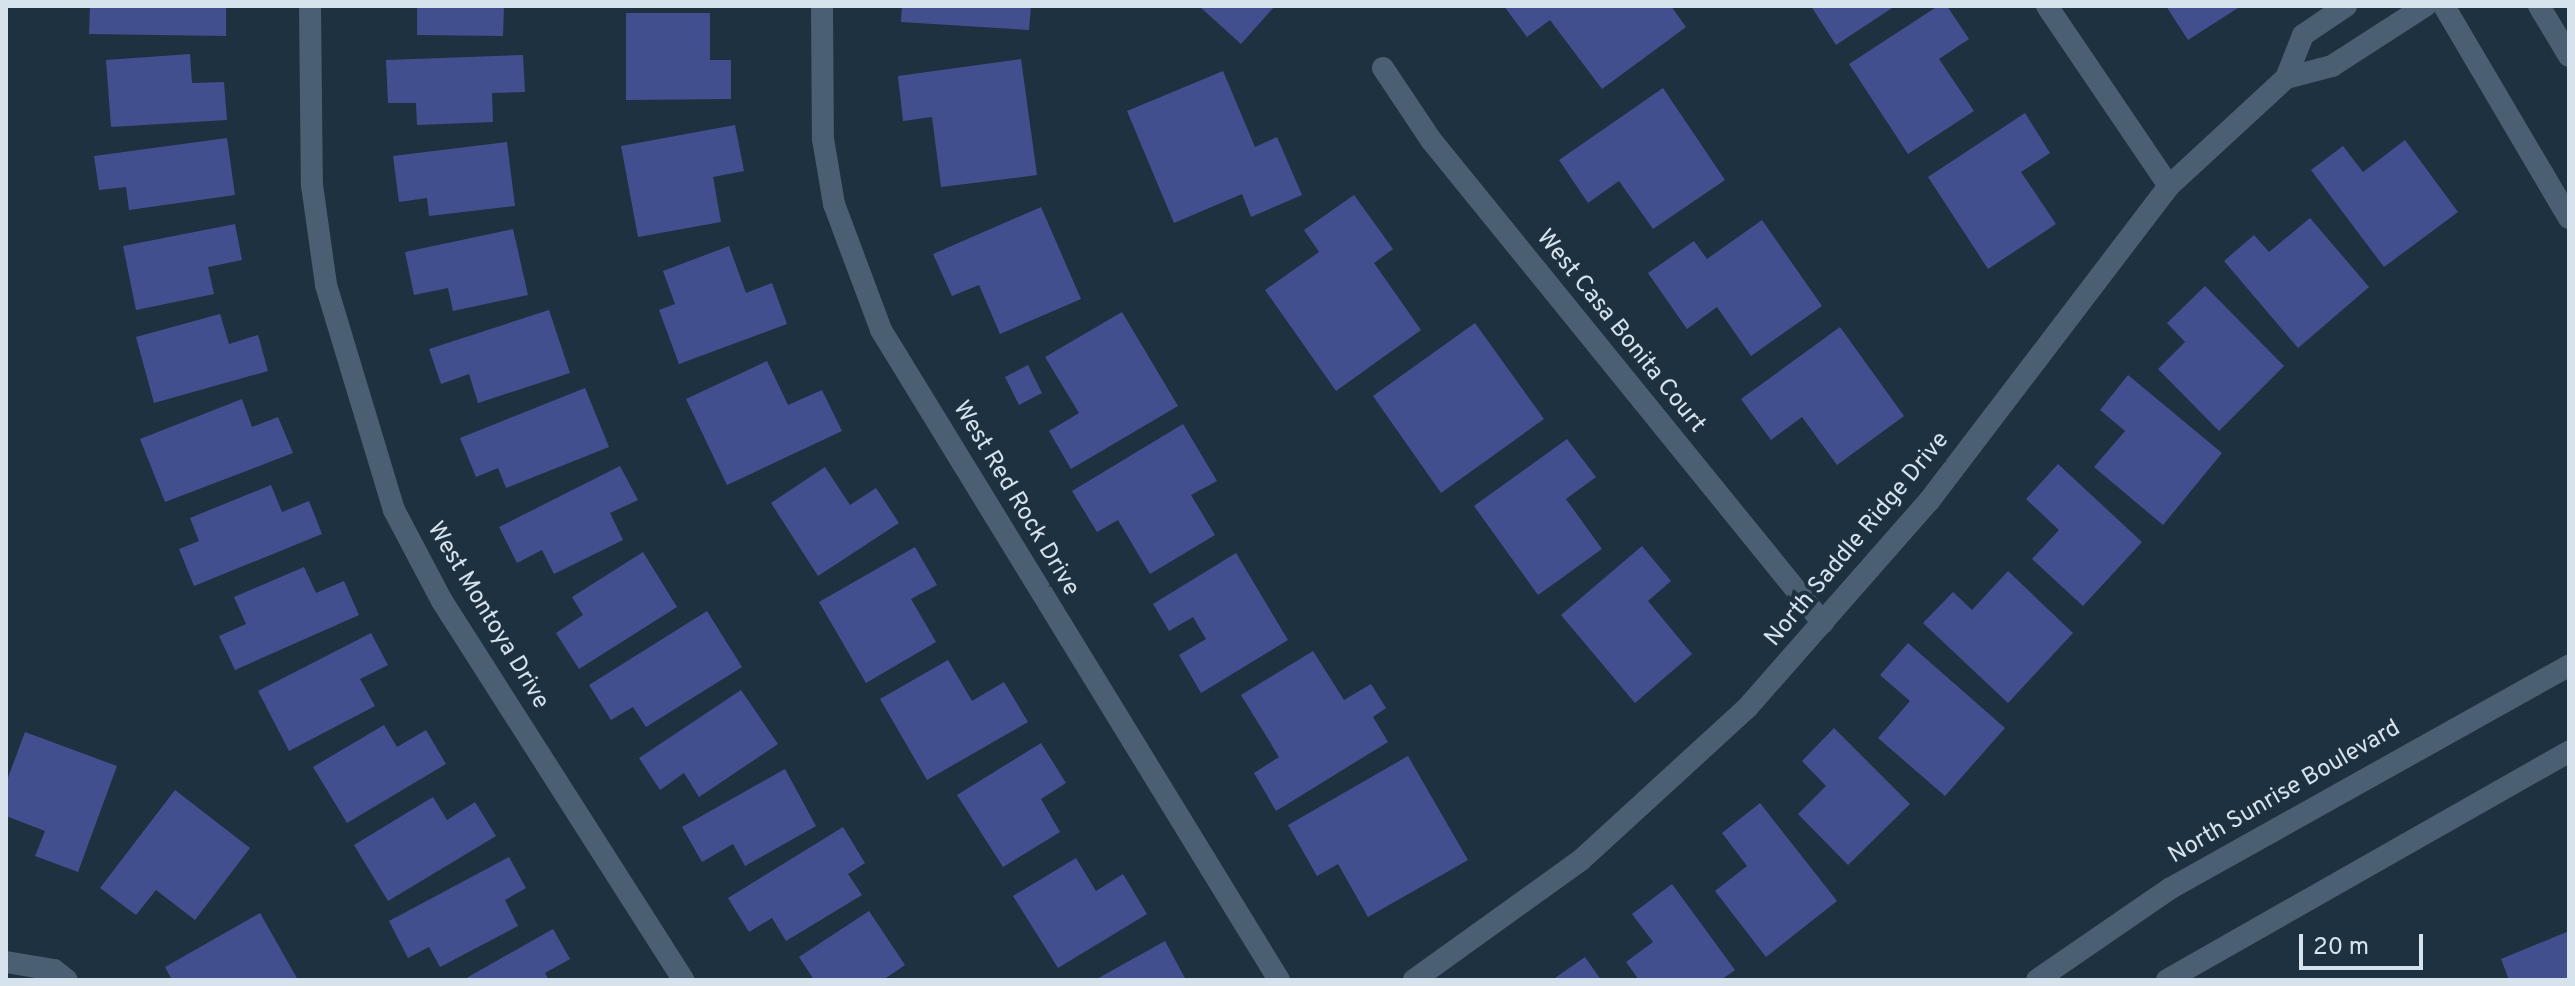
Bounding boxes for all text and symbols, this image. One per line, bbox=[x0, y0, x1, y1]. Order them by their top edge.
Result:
street label: West Casa Bonita Court bbox=[1529, 225, 1711, 439]
street label: West Red Rock Drive bbox=[945, 396, 1085, 602]
street label: North Saddle Ridge Drive bbox=[1760, 427, 1956, 653]
street label: West Montoya Drive bbox=[420, 517, 554, 715]
street label: North Sunrise Boulevard bbox=[2164, 715, 2406, 871]
scale bar bbox=[2303, 918, 2427, 968]
text: 20 m bbox=[2313, 933, 2369, 963]

